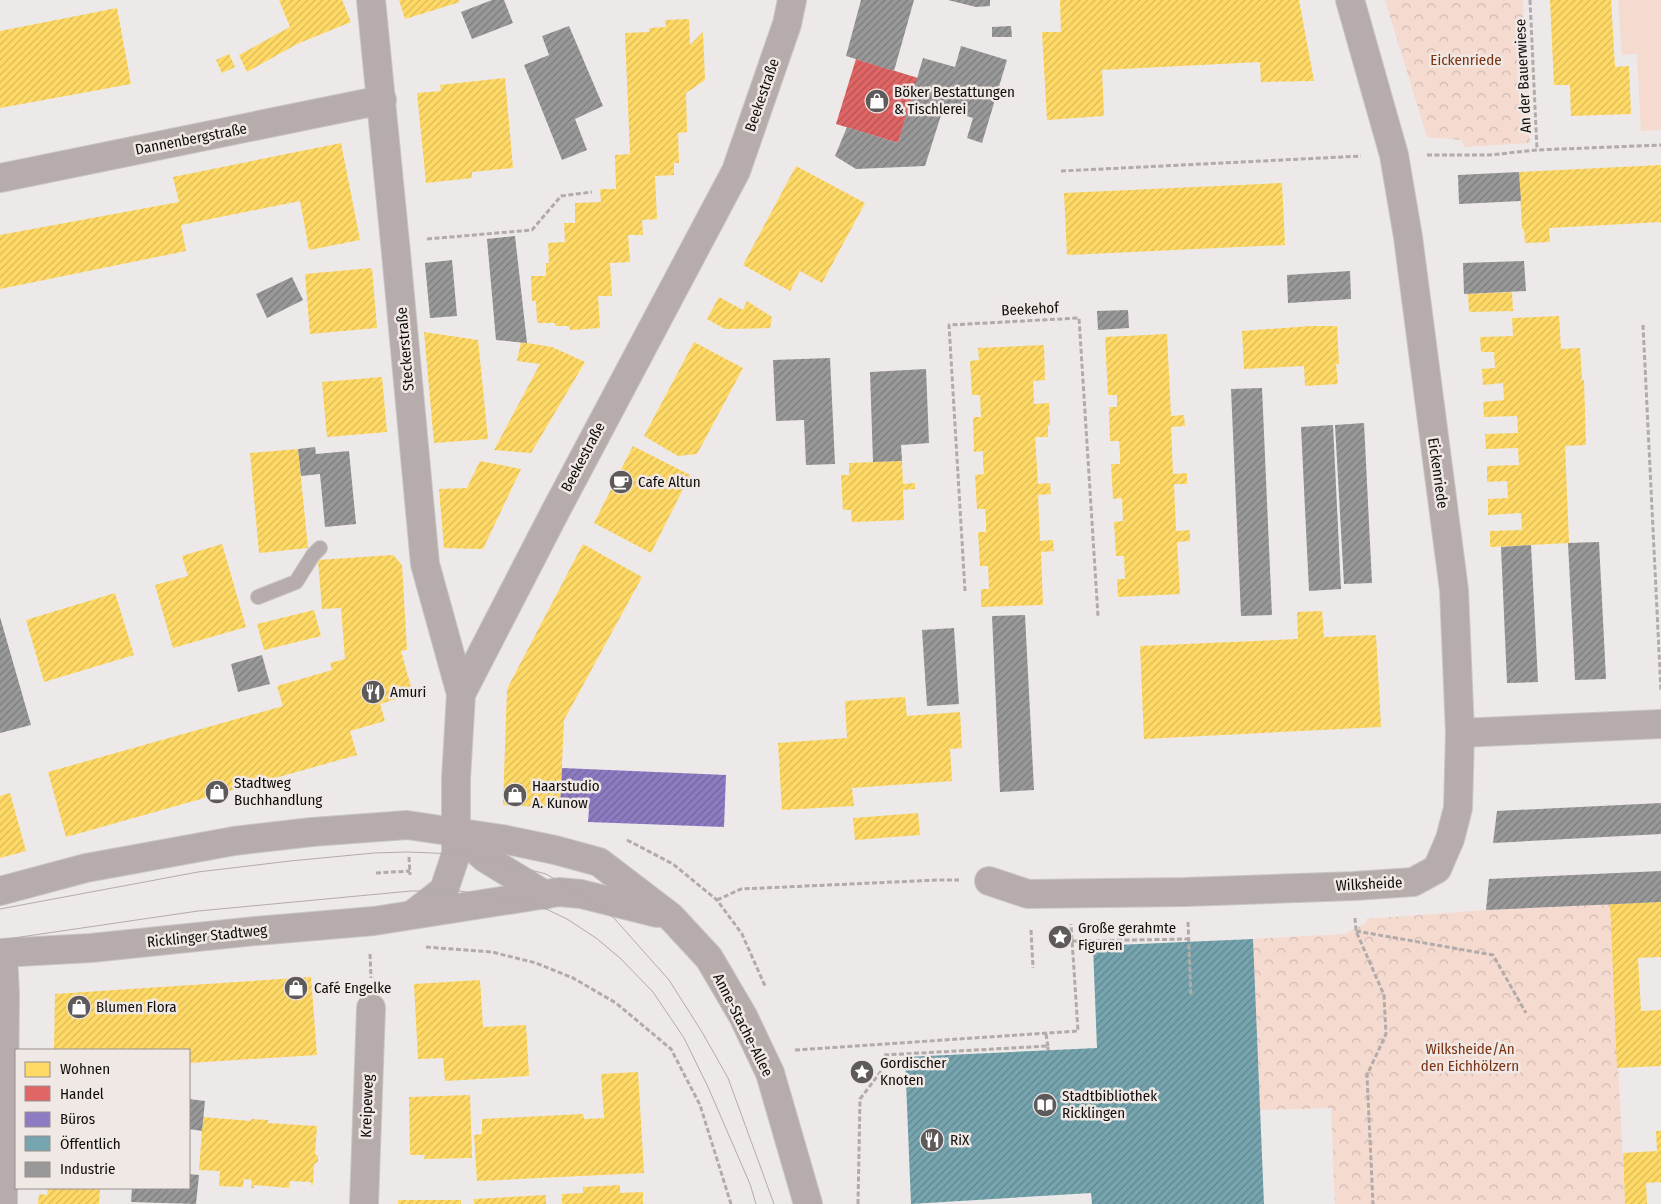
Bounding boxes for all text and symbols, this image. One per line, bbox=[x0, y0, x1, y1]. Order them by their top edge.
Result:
street label: An der Bauerwiese bbox=[1511, 18, 1535, 134]
park label: Eickenriede bbox=[1430, 51, 1502, 69]
street label: Beekestraße bbox=[741, 56, 783, 134]
place label: Böker Bestattungen & Tischlerei bbox=[894, 83, 1015, 118]
shop icon: Böker Bestattungen & Tischlerei bbox=[864, 88, 890, 114]
street label: Dannenbergstraße bbox=[134, 119, 248, 159]
street label: Beekehof bbox=[1001, 298, 1061, 319]
street label: Steckerstraße bbox=[392, 306, 418, 392]
street label: Beekestraße bbox=[557, 419, 609, 495]
street label: Eickenriede bbox=[1424, 436, 1452, 510]
cafe icon: Cafe Altun bbox=[608, 469, 634, 495]
place label: Cafe Altun bbox=[638, 473, 701, 491]
restaurant icon: Amuri bbox=[360, 679, 386, 705]
place label: Amuri bbox=[390, 683, 426, 701]
place label: Stadtweg Buchhandlung bbox=[234, 774, 322, 809]
place label: Haarstudio A. Kunow bbox=[532, 777, 600, 812]
shop icon: Stadtweg Buchhandlung bbox=[204, 779, 230, 805]
shop icon: Haarstudio A. Kunow bbox=[502, 782, 528, 808]
street label: Wilksheide bbox=[1335, 873, 1403, 895]
place label: Große gerahmte Figuren bbox=[1078, 919, 1176, 954]
street label: Ricklinger Stadtweg bbox=[146, 921, 268, 951]
place icon: Große gerahmte Figuren bbox=[1047, 924, 1073, 950]
street label: Anne-Stache-Allee bbox=[709, 970, 777, 1080]
shop icon: Café Engelke bbox=[283, 975, 309, 1001]
place label: Café Engelke bbox=[314, 979, 391, 997]
shop icon: Blumen Flora bbox=[66, 994, 92, 1020]
place label: Blumen Flora bbox=[96, 998, 177, 1016]
park label: Wilksheide/An den Eichhölzern bbox=[1421, 1040, 1519, 1075]
legend bbox=[15, 1049, 190, 1189]
place label: Gordischer Knoten bbox=[880, 1054, 947, 1089]
place icon: Gordischer Knoten bbox=[849, 1059, 875, 1085]
text: Wohnen bbox=[60, 1060, 110, 1078]
street label: Kreipeweg bbox=[357, 1074, 377, 1138]
text: Handel bbox=[60, 1085, 104, 1103]
place label: Stadtbibliothek Ricklingen bbox=[1062, 1087, 1157, 1122]
library icon: Stadtbibliothek Ricklingen bbox=[1032, 1092, 1058, 1118]
text: Büros bbox=[60, 1110, 95, 1128]
restaurant icon: RiX bbox=[919, 1127, 945, 1153]
place label: RiX bbox=[950, 1131, 970, 1149]
text: Öffentlich bbox=[60, 1135, 121, 1153]
text: Industrie bbox=[60, 1160, 115, 1178]

